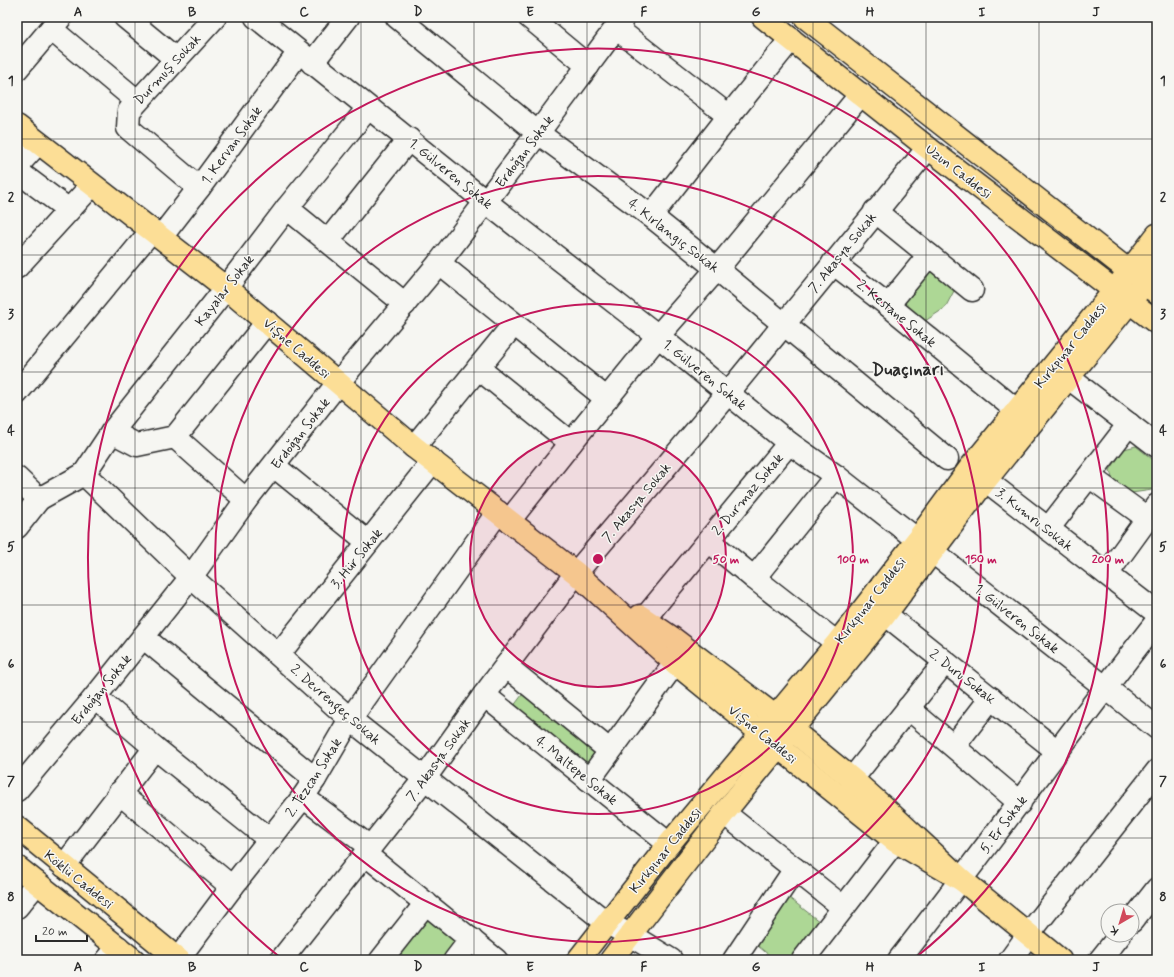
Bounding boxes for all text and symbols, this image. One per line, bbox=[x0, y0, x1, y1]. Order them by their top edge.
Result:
text: A bbox=[74, 4, 82, 21]
text: B bbox=[188, 4, 197, 21]
text: C bbox=[299, 4, 309, 21]
text: D bbox=[414, 4, 423, 21]
text: E bbox=[526, 4, 534, 21]
text: F bbox=[641, 4, 648, 21]
text: G bbox=[752, 4, 761, 21]
text: H bbox=[866, 4, 875, 21]
text: I bbox=[979, 4, 986, 21]
text: J bbox=[1092, 4, 1100, 21]
street label: Durmuş Sokak bbox=[130, 30, 205, 109]
text: 1 bbox=[8, 73, 14, 90]
text: 1 bbox=[1160, 73, 1166, 90]
street label: 1. Kervan Sokak bbox=[197, 103, 266, 189]
street label: Erdoğan Sokak bbox=[492, 112, 558, 191]
street label: 1. Gülveren Sokak bbox=[405, 134, 496, 213]
street label: Uzun Caddesi bbox=[922, 140, 995, 203]
text: 2 bbox=[8, 189, 15, 206]
text: 2 bbox=[1160, 189, 1167, 206]
street label: 4. Kırlangıç Sokak bbox=[624, 195, 723, 277]
street label: 7. Akasya Sokak bbox=[805, 209, 881, 297]
street label: Kayalar Sokak bbox=[191, 251, 258, 330]
street label: 2. Kestane Sokak bbox=[853, 276, 940, 352]
street label: Kırkpınar Caddesi bbox=[1031, 299, 1111, 392]
text: 3 bbox=[8, 306, 14, 323]
text: 3 bbox=[1160, 306, 1166, 323]
street label: Vişne Caddesi bbox=[259, 315, 334, 383]
street label: 1. Gülveren Sokak bbox=[659, 335, 750, 414]
district label: Duaçınarı bbox=[872, 358, 944, 382]
street label: Erdoğan Sokak bbox=[267, 394, 334, 473]
text: 4 bbox=[7, 423, 15, 440]
text: 4 bbox=[1159, 423, 1167, 440]
street label: 2. Durmaz Sokak bbox=[708, 450, 788, 540]
street label: 7. Akasya Sokak bbox=[598, 459, 675, 546]
street label: 3. Kumru Sokak bbox=[992, 484, 1077, 555]
street label: 3. Hür Sokak bbox=[327, 525, 387, 592]
text: 5 bbox=[7, 539, 15, 556]
text: 5 bbox=[1159, 539, 1167, 556]
centre of rings bbox=[591, 552, 605, 566]
text: 50 m bbox=[713, 552, 740, 568]
text: 100 m bbox=[837, 552, 870, 568]
text: 150 m bbox=[965, 552, 997, 568]
text: 200 m bbox=[1092, 552, 1125, 568]
street label: Kırkpınar Caddesi bbox=[831, 554, 910, 648]
street label: 1. Gülveren Sokak bbox=[970, 580, 1063, 658]
street label: 2. Duru Sokak bbox=[925, 645, 999, 708]
street label: Erdoğan Sokak bbox=[68, 650, 136, 729]
text: 6 bbox=[8, 656, 15, 673]
text: 6 bbox=[1160, 656, 1167, 673]
street label: 2. Devrengeç Sokak bbox=[285, 661, 384, 751]
street label: Vişne Caddesi bbox=[724, 701, 801, 768]
street label: 7. Akasya Sokak bbox=[403, 714, 475, 805]
street label: 4. Maltepe Sokak bbox=[532, 732, 621, 809]
street label: 2. Tezcan Sokak bbox=[282, 735, 346, 820]
text: 7 bbox=[7, 773, 15, 790]
text: 7 bbox=[1159, 773, 1167, 790]
street label: 5. Er Sokak bbox=[976, 792, 1032, 857]
street label: Kırkpınar Caddesi bbox=[626, 804, 706, 897]
street label: Köklü Caddesi bbox=[40, 846, 117, 913]
text: 8 bbox=[7, 889, 15, 906]
text: 8 bbox=[1159, 889, 1167, 906]
north arrow bbox=[1100, 903, 1140, 943]
scale bar bbox=[36, 917, 87, 943]
text: K bbox=[1107, 922, 1122, 938]
text: 20 m bbox=[42, 924, 68, 940]
text: A bbox=[74, 959, 82, 976]
text: B bbox=[188, 959, 197, 976]
text: C bbox=[299, 959, 309, 976]
text: D bbox=[414, 959, 423, 976]
text: E bbox=[526, 959, 534, 976]
text: F bbox=[641, 959, 648, 976]
text: G bbox=[752, 959, 761, 976]
text: H bbox=[866, 959, 875, 976]
text: I bbox=[979, 959, 986, 976]
text: J bbox=[1092, 959, 1100, 976]

